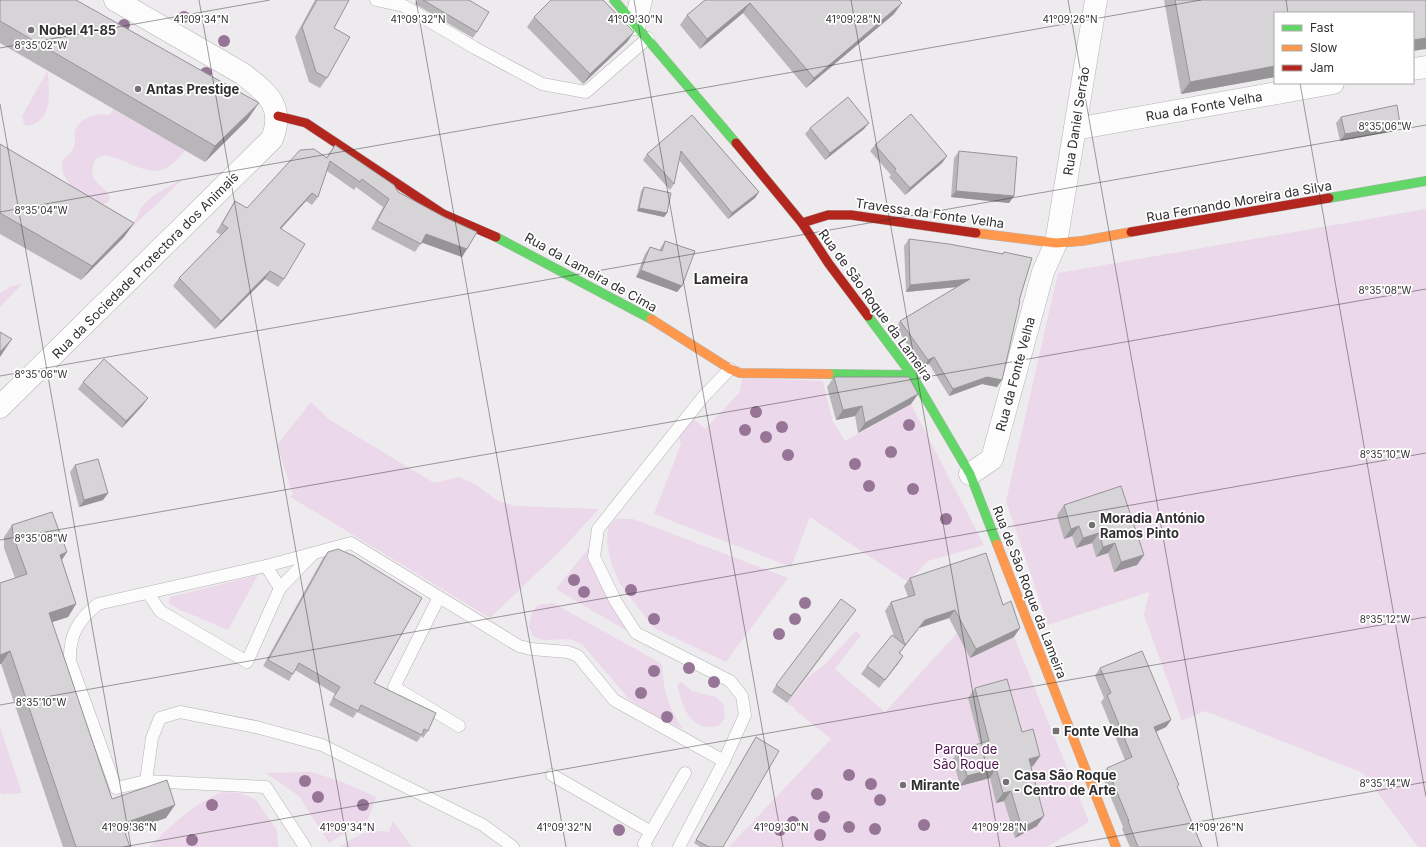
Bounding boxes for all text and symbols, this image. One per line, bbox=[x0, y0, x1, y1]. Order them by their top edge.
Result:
legend bbox=[1274, 12, 1414, 84]
text: 41°09'34"N bbox=[173, 13, 229, 25]
text: 41°09'32"N bbox=[391, 13, 445, 25]
text: 41°09'30"N bbox=[607, 13, 663, 25]
text: 41°09'28"N bbox=[826, 13, 880, 25]
text: 41°09'26"N bbox=[1043, 13, 1097, 25]
text: Fast bbox=[1310, 20, 1334, 35]
place label: Nobel 41-85 bbox=[39, 22, 116, 38]
marker: Nobel 41-85 bbox=[26, 25, 36, 35]
text: 8°35'02"W bbox=[15, 39, 68, 51]
text: Slow bbox=[1310, 40, 1338, 55]
text: Jam bbox=[1310, 60, 1334, 75]
street label: Rua Daniel Serrão bbox=[1060, 65, 1093, 177]
place label: Antas Prestige bbox=[146, 81, 239, 97]
marker: Antas Prestige bbox=[133, 84, 143, 94]
street label: Rua da Fonte Velha bbox=[1145, 88, 1263, 124]
text: 8°35'06"W bbox=[1359, 120, 1412, 132]
street label: Rua da Sociedade Protectora dos Animais bbox=[48, 168, 242, 362]
street label: Rua Fernando Moreira da Silva bbox=[1145, 177, 1333, 225]
street label: Travessa da Fonte Velha bbox=[855, 195, 1005, 231]
text: 8°35'04"W bbox=[14, 204, 68, 216]
street label: Rua de São Roque da Lameira bbox=[815, 226, 937, 384]
street label: Rua da Lameira de Cima bbox=[522, 229, 660, 315]
district label: Lameira bbox=[694, 270, 748, 287]
text: 8°35'08"W bbox=[1359, 284, 1412, 296]
street label: Rua da Fonte Velha bbox=[992, 315, 1038, 433]
text: 8°35'06"W bbox=[15, 368, 68, 380]
text: 8°35'10"W bbox=[1360, 448, 1411, 460]
street label: Rua de São Roque da Lameira bbox=[990, 503, 1070, 681]
place label: Moradia António Ramos Pinto bbox=[1100, 510, 1205, 541]
marker: Moradia António Ramos Pinto bbox=[1087, 520, 1097, 530]
text: 8°35'08"W bbox=[15, 532, 68, 544]
text: 8°35'12"W bbox=[1360, 613, 1410, 625]
text: 8°35'10"W bbox=[16, 696, 67, 708]
place label: Fonte Velha bbox=[1064, 723, 1139, 739]
marker: Fonte Velha bbox=[1051, 726, 1061, 736]
park label: Parque de São Roque bbox=[933, 741, 999, 772]
place label: Casa São Roque - Centro de Arte bbox=[1014, 767, 1117, 798]
place label: Mirante bbox=[911, 777, 960, 793]
marker: Casa São Roque - Centro de Arte bbox=[1001, 777, 1011, 787]
text: 8°35'14"W bbox=[1360, 777, 1411, 789]
marker: Mirante bbox=[898, 780, 908, 790]
text: 41°09'36"N bbox=[102, 821, 156, 833]
text: 41°09'34"N bbox=[319, 821, 375, 833]
text: 41°09'32"N bbox=[537, 821, 591, 833]
text: 41°09'30"N bbox=[753, 821, 809, 833]
text: 41°09'28"N bbox=[972, 821, 1026, 833]
text: 41°09'26"N bbox=[1189, 821, 1243, 833]

